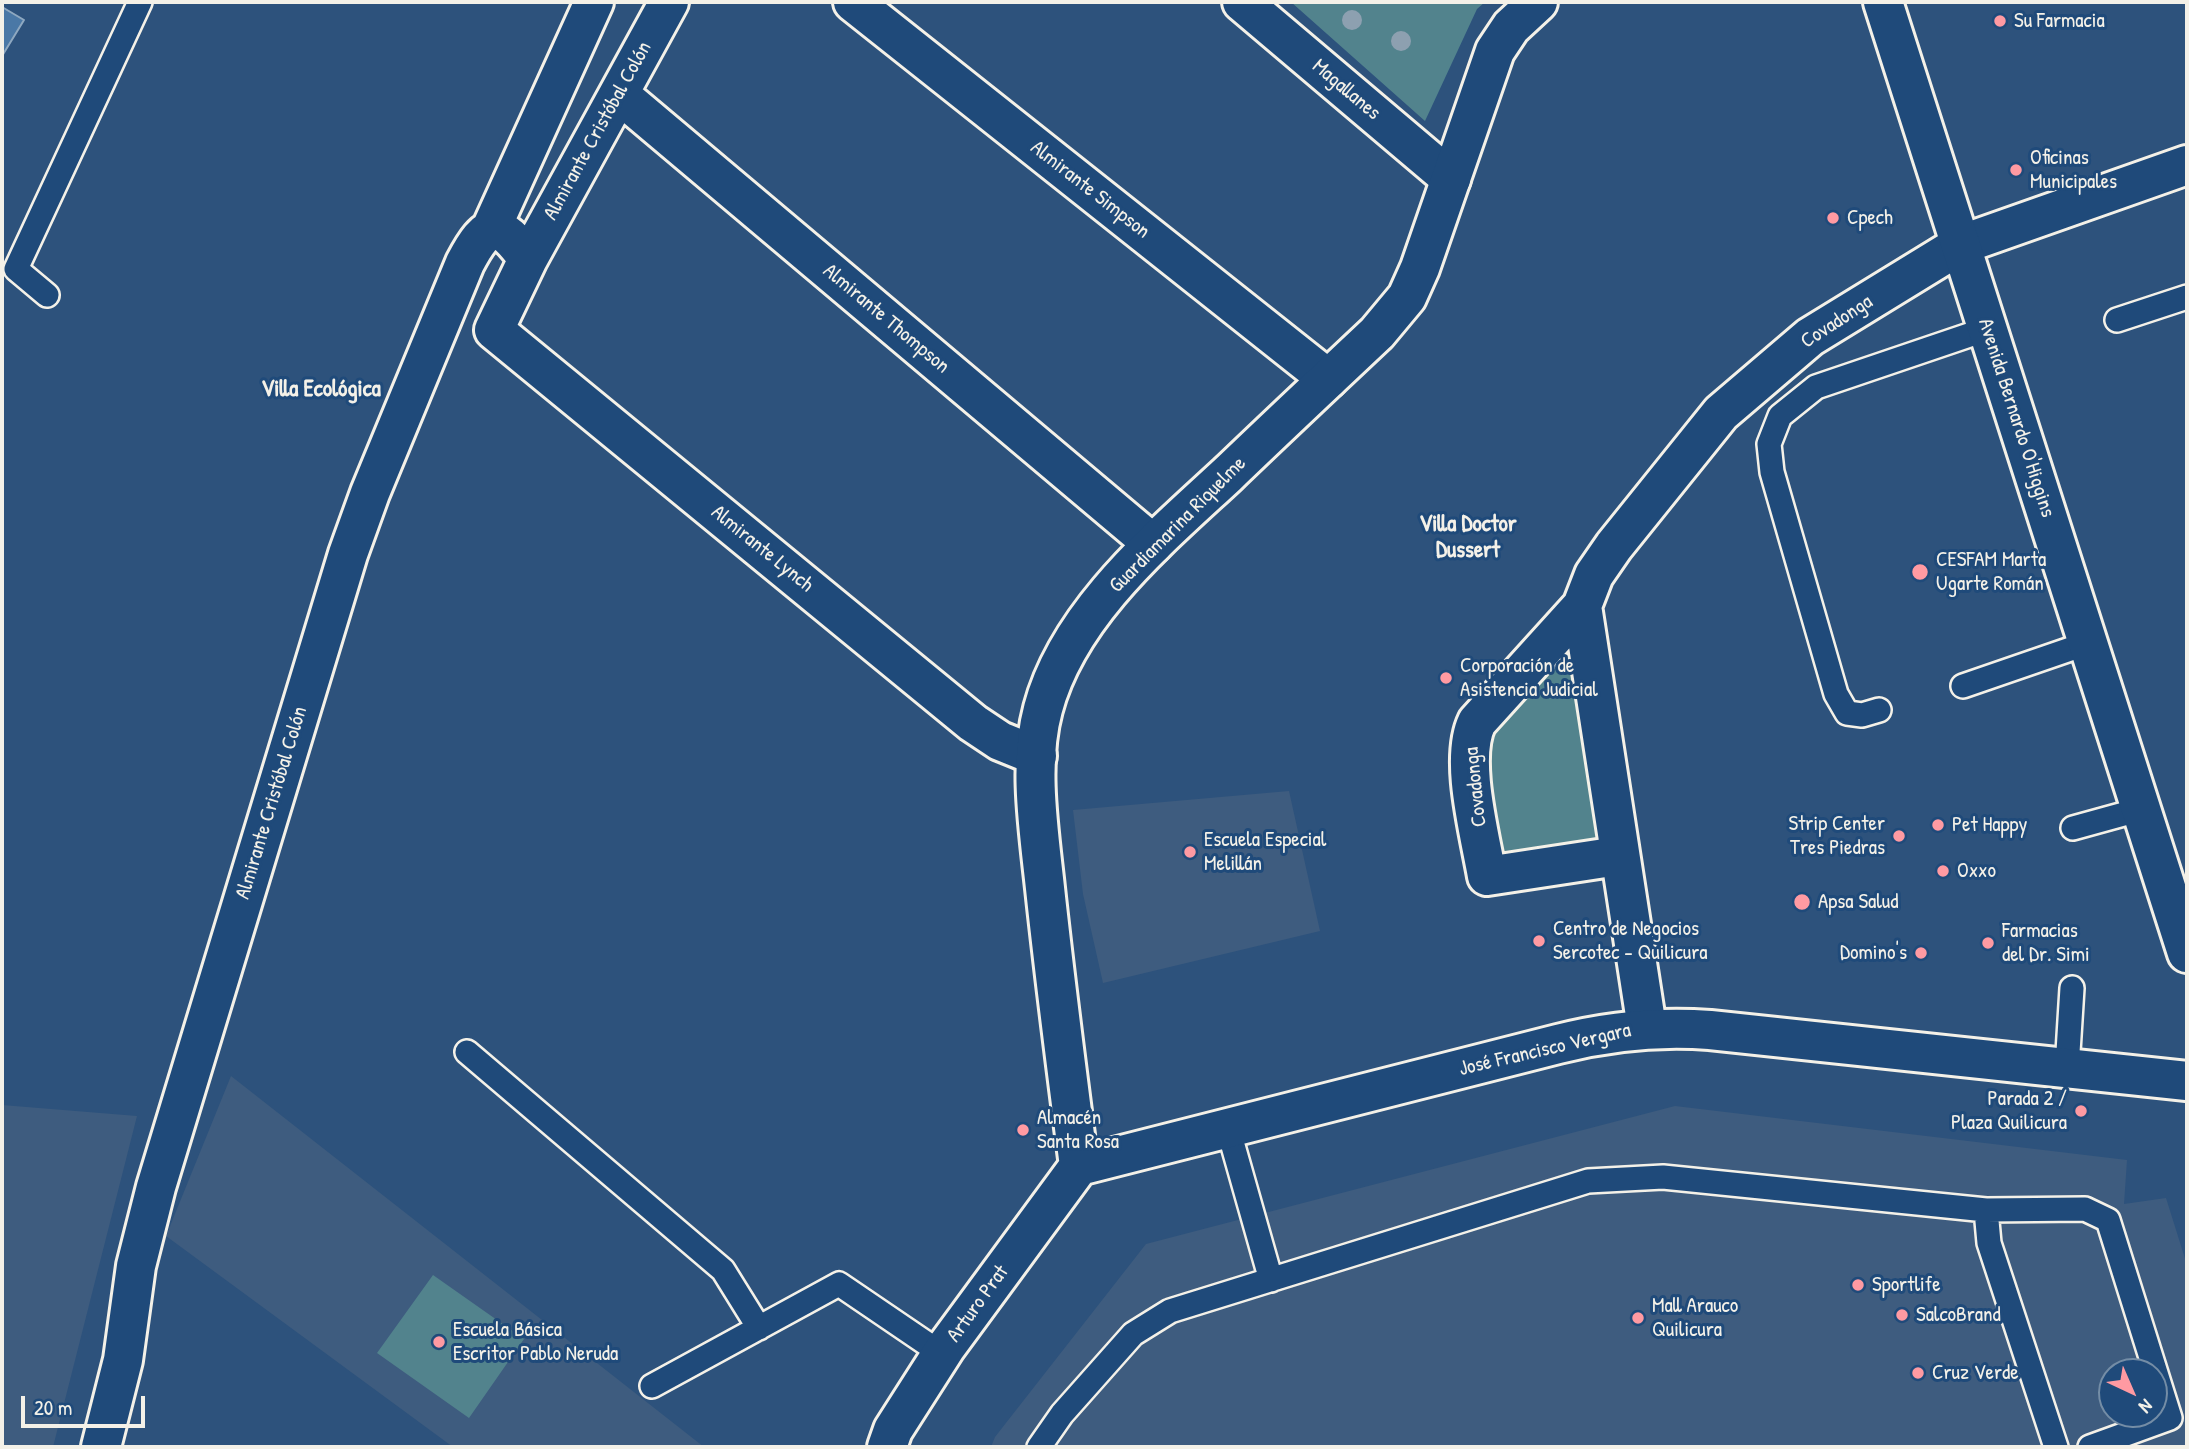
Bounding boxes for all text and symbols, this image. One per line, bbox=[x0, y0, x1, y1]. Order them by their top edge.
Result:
place label: Su Farmacia bbox=[2014, 8, 2105, 34]
marker: Su Farmacia bbox=[1992, 13, 2008, 29]
street label: Almirante Cristóbal Colón bbox=[539, 37, 657, 225]
street label: Magallanes bbox=[1307, 54, 1385, 126]
street label: Almirante Simpson bbox=[1025, 136, 1155, 244]
place label: Oficinas Municipales bbox=[2030, 145, 2117, 195]
marker: Oficinas Municipales bbox=[2008, 162, 2024, 178]
place label: Cpech bbox=[1847, 205, 1893, 231]
marker: Cpech bbox=[1825, 210, 1841, 226]
street label: Almirante Thompson bbox=[818, 259, 954, 379]
street label: Covadonga bbox=[1796, 290, 1878, 354]
street label: Avenida Bernardo O'Higgins bbox=[1972, 315, 2060, 521]
district label: Villa Ecológica bbox=[261, 376, 381, 404]
street label: Guardiamarina Riquelme bbox=[1104, 451, 1252, 599]
street label: Almirante Lynch bbox=[706, 500, 818, 598]
district label: Villa Doctor Dussert bbox=[1419, 511, 1517, 565]
place label: CESFAM Marta Ugarte Román bbox=[1936, 547, 2046, 597]
marker: CESFAM Marta Ugarte Román bbox=[1910, 562, 1930, 582]
place label: Corporación de Asistencia Judicial bbox=[1460, 653, 1598, 703]
marker: Corporación de Asistencia Judicial bbox=[1438, 670, 1454, 686]
street label: Almirante Cristóbal Colón bbox=[231, 704, 313, 902]
street label: Covadonga bbox=[1459, 746, 1493, 828]
place label: Strip Center Tres Piedras bbox=[1789, 811, 1885, 861]
place label: Pet Happy bbox=[1952, 812, 2027, 838]
marker: Pet Happy bbox=[1930, 817, 1946, 833]
place label: Escuela Especial Melillán bbox=[1204, 827, 1326, 877]
marker: Strip Center Tres Piedras bbox=[1891, 828, 1907, 844]
marker: Escuela Especial Melillán bbox=[1182, 844, 1198, 860]
place label: Oxxo bbox=[1957, 858, 1996, 884]
marker: Oxxo bbox=[1935, 863, 1951, 879]
place label: Apsa Salud bbox=[1818, 889, 1898, 915]
marker: Apsa Salud bbox=[1792, 892, 1812, 912]
place label: Centro de Negocios Sercotec - Quilicura bbox=[1553, 916, 1708, 966]
place label: Farmacias del Dr. Simi bbox=[2002, 918, 2090, 968]
marker: Centro de Negocios Sercotec - Quilicura bbox=[1531, 933, 1547, 949]
marker: Farmacias del Dr. Simi bbox=[1980, 935, 1996, 951]
place label: Domino's bbox=[1840, 940, 1907, 966]
marker: Domino's bbox=[1913, 945, 1929, 961]
street label: José Francisco Vergara bbox=[1457, 1018, 1633, 1082]
place label: Parada 2 / Plaza Quilicura bbox=[1951, 1086, 2067, 1136]
marker: Parada 2 / Plaza Quilicura bbox=[2073, 1103, 2089, 1119]
place label: Almacén Santa Rosa bbox=[1037, 1105, 1119, 1155]
marker: Almacén Santa Rosa bbox=[1015, 1122, 1031, 1138]
street label: Arturo Prat bbox=[942, 1261, 1014, 1347]
place label: Sportlife bbox=[1872, 1272, 1941, 1298]
marker: Sportlife bbox=[1850, 1277, 1866, 1293]
place label: Mall Arauco Quilicura bbox=[1652, 1293, 1738, 1343]
place label: SalcoBrand bbox=[1916, 1302, 2001, 1328]
marker: SalcoBrand bbox=[1894, 1307, 1910, 1323]
marker: Mall Arauco Quilicura bbox=[1630, 1310, 1646, 1326]
place label: Escuela Básica Escritor Pablo Neruda bbox=[453, 1317, 618, 1367]
marker: Escuela Básica Escritor Pablo Neruda bbox=[431, 1334, 447, 1350]
north arrow bbox=[2098, 1358, 2168, 1428]
place label: Cruz Verde bbox=[1932, 1360, 2019, 1386]
marker: Cruz Verde bbox=[1910, 1365, 1926, 1381]
scale bar bbox=[24, 1382, 149, 1426]
text: 20 m bbox=[34, 1393, 72, 1422]
text: N bbox=[2134, 1394, 2159, 1420]

